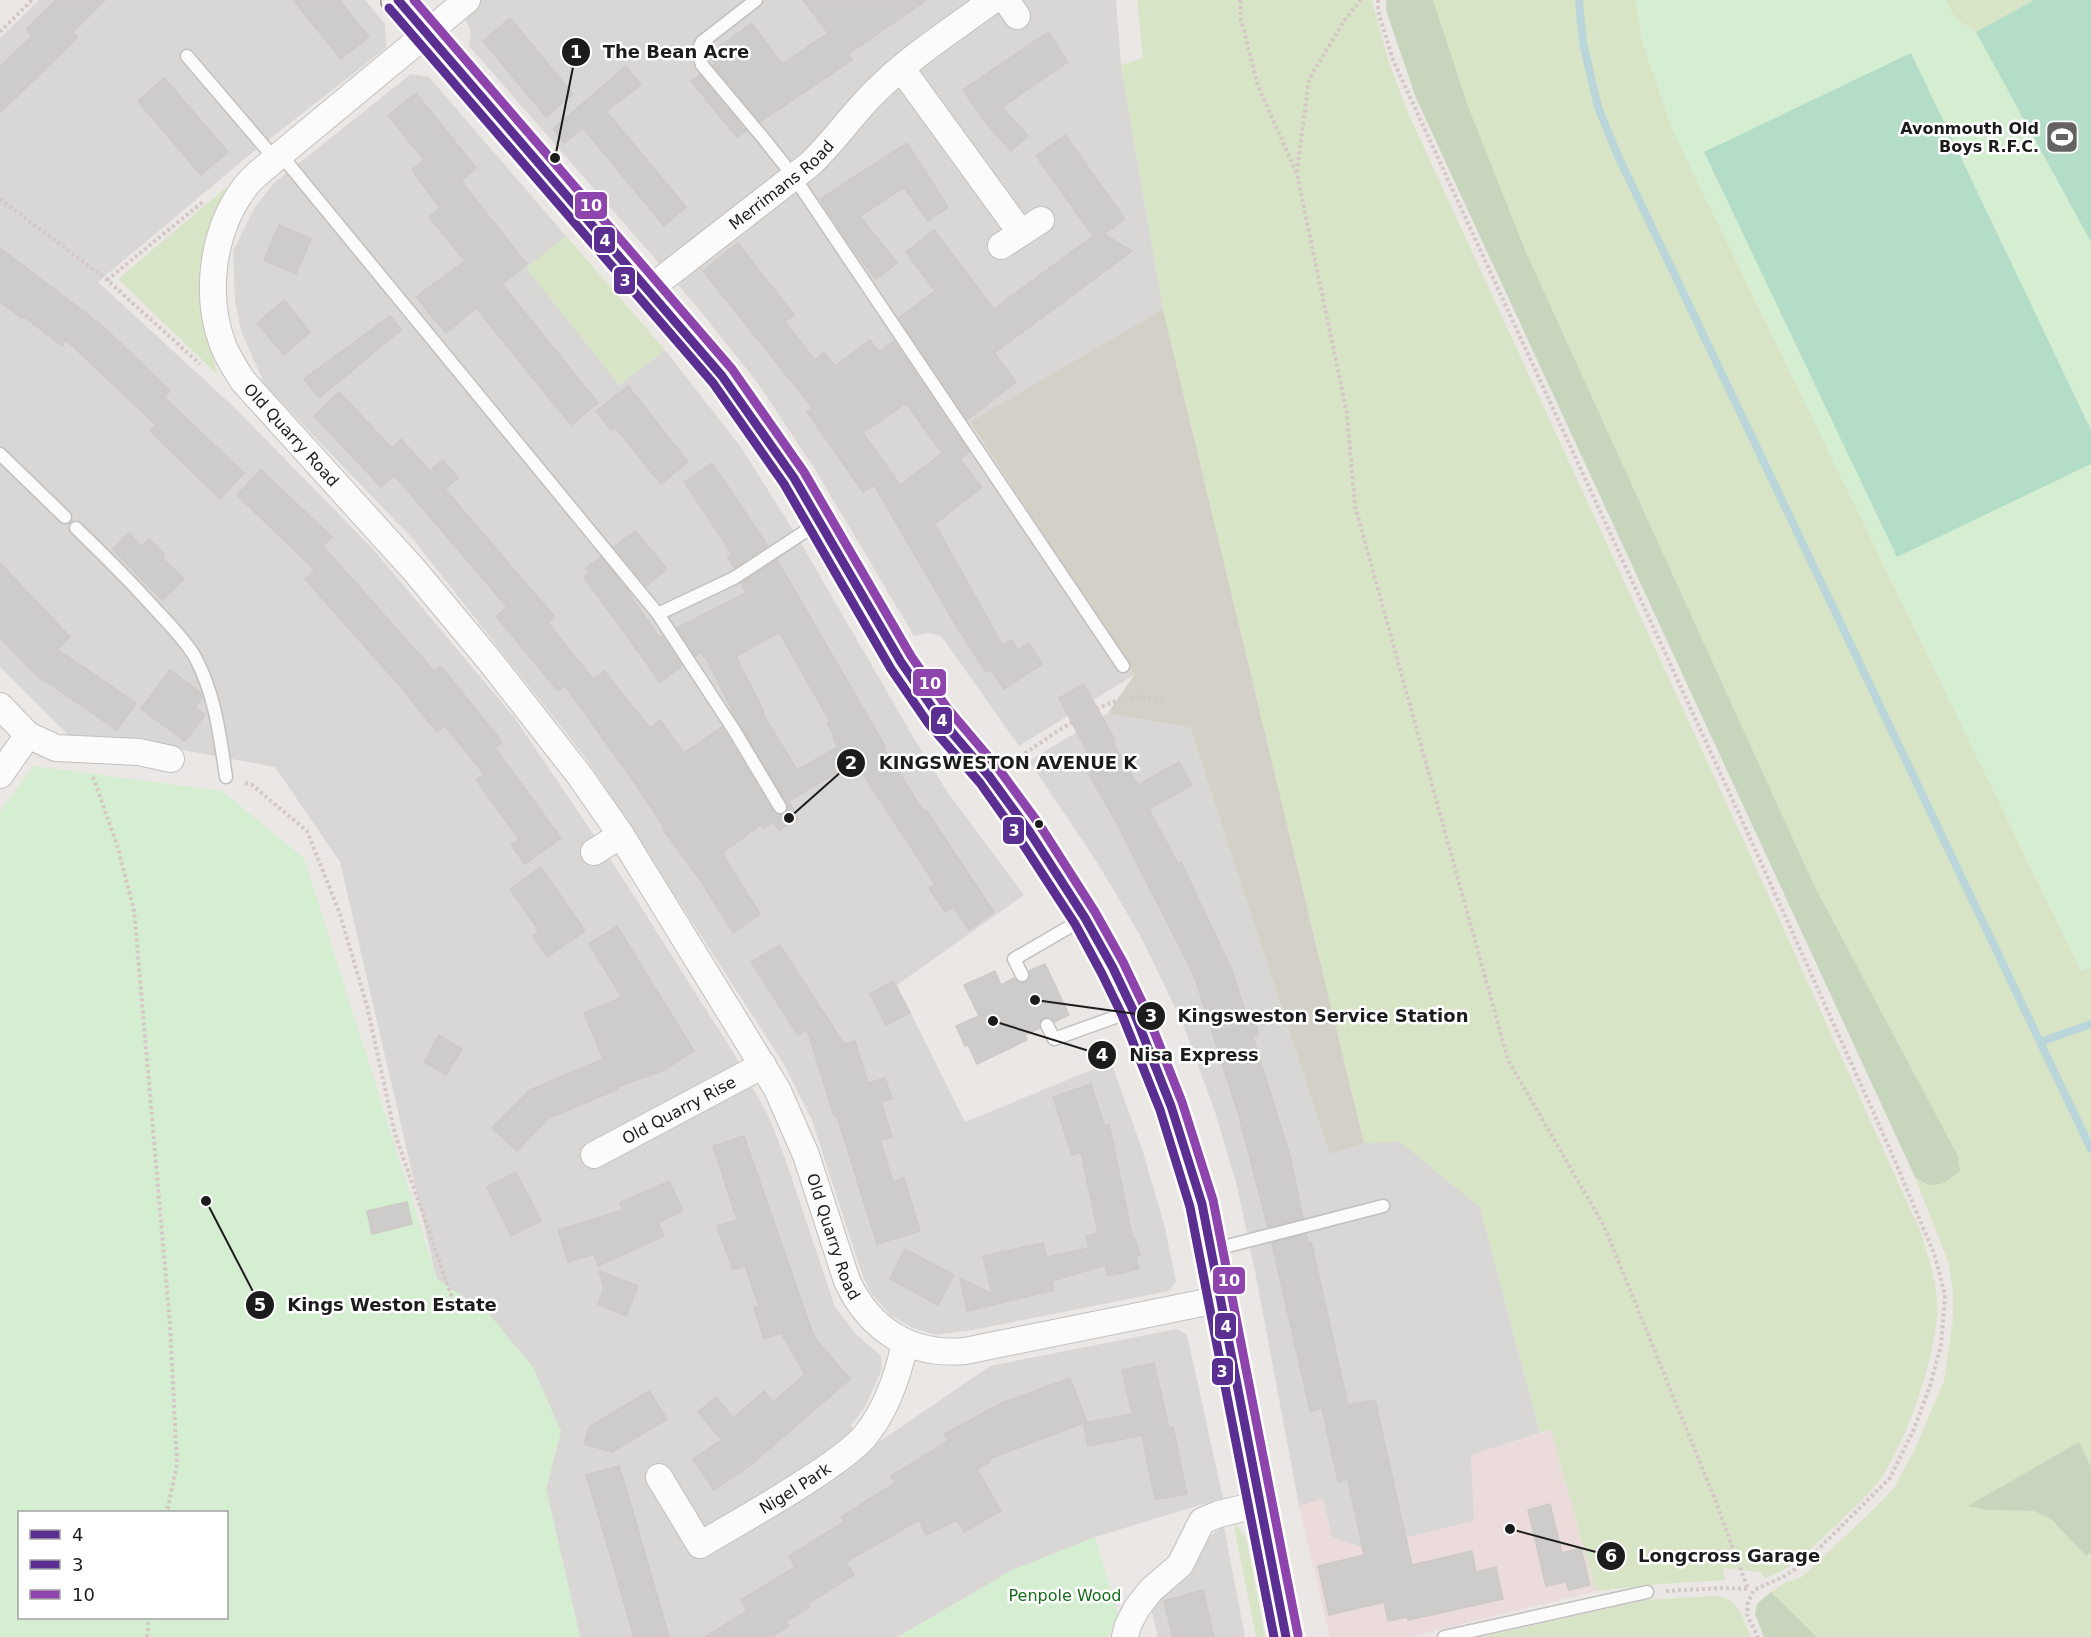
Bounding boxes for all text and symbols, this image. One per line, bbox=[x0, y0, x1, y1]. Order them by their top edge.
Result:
callout: The Bean Acre bbox=[561, 34, 761, 70]
text: 1 bbox=[570, 41, 582, 62]
text: The Bean Acre bbox=[603, 41, 749, 62]
place label: Avonmouth Old Boys R.F.C. bbox=[1900, 119, 2039, 156]
sports icon: Avonmouth Old Boys R.F.C. bbox=[2044, 119, 2080, 155]
street label: Merrimans Road bbox=[725, 136, 838, 234]
line badge: 10 bbox=[574, 191, 608, 220]
text: 10 bbox=[580, 196, 602, 215]
line badge: 4 bbox=[593, 226, 616, 254]
text: 4 bbox=[599, 231, 611, 250]
line badge: 3 bbox=[613, 266, 636, 295]
text: 3 bbox=[619, 271, 631, 290]
street label: Old Quarry Road bbox=[240, 380, 343, 491]
line badge: 10 bbox=[912, 668, 947, 697]
text: 10 bbox=[919, 674, 941, 693]
line badge: 4 bbox=[930, 706, 953, 735]
text: 4 bbox=[936, 711, 948, 730]
callout: KINGSWESTON AVENUE K bbox=[836, 745, 1149, 781]
text: 2 bbox=[845, 752, 857, 773]
text: KINGSWESTON AVENUE K bbox=[879, 752, 1138, 773]
line badge: 3 bbox=[1002, 816, 1025, 845]
unlabelled marker bbox=[1033, 818, 1045, 830]
text: 3 bbox=[1008, 821, 1020, 840]
callout: Kingsweston Service Station bbox=[1136, 998, 1481, 1034]
text: 3 bbox=[1145, 1005, 1157, 1026]
text: Kingsweston Service Station bbox=[1178, 1005, 1468, 1026]
callout: Nisa Express bbox=[1087, 1037, 1271, 1073]
text: 4 bbox=[1096, 1044, 1108, 1065]
text: Nisa Express bbox=[1129, 1044, 1259, 1065]
street label: Old Quarry Rise bbox=[619, 1072, 739, 1148]
street label: Old Quarry Road bbox=[803, 1171, 864, 1303]
line badge: 10 bbox=[1212, 1266, 1246, 1295]
text: 10 bbox=[1218, 1271, 1240, 1290]
callout: Kings Weston Estate bbox=[245, 1287, 509, 1323]
text: 5 bbox=[254, 1294, 266, 1315]
text: Kings Weston Estate bbox=[287, 1294, 497, 1315]
line badge: 4 bbox=[1214, 1312, 1237, 1340]
text: 4 bbox=[1220, 1317, 1232, 1336]
line badge: 3 bbox=[1211, 1357, 1234, 1386]
text: 3 bbox=[1216, 1362, 1228, 1381]
street label: Nigel Park bbox=[756, 1458, 835, 1518]
legend bbox=[18, 1511, 228, 1619]
text: 4 bbox=[72, 1524, 83, 1545]
callout: Longcross Garage bbox=[1596, 1538, 1833, 1574]
text: 6 bbox=[1605, 1545, 1617, 1566]
text: Longcross Garage bbox=[1638, 1545, 1820, 1566]
text: 3 bbox=[72, 1554, 83, 1575]
text: 10 bbox=[72, 1584, 95, 1605]
park label: Penpole Wood bbox=[1009, 1586, 1122, 1605]

